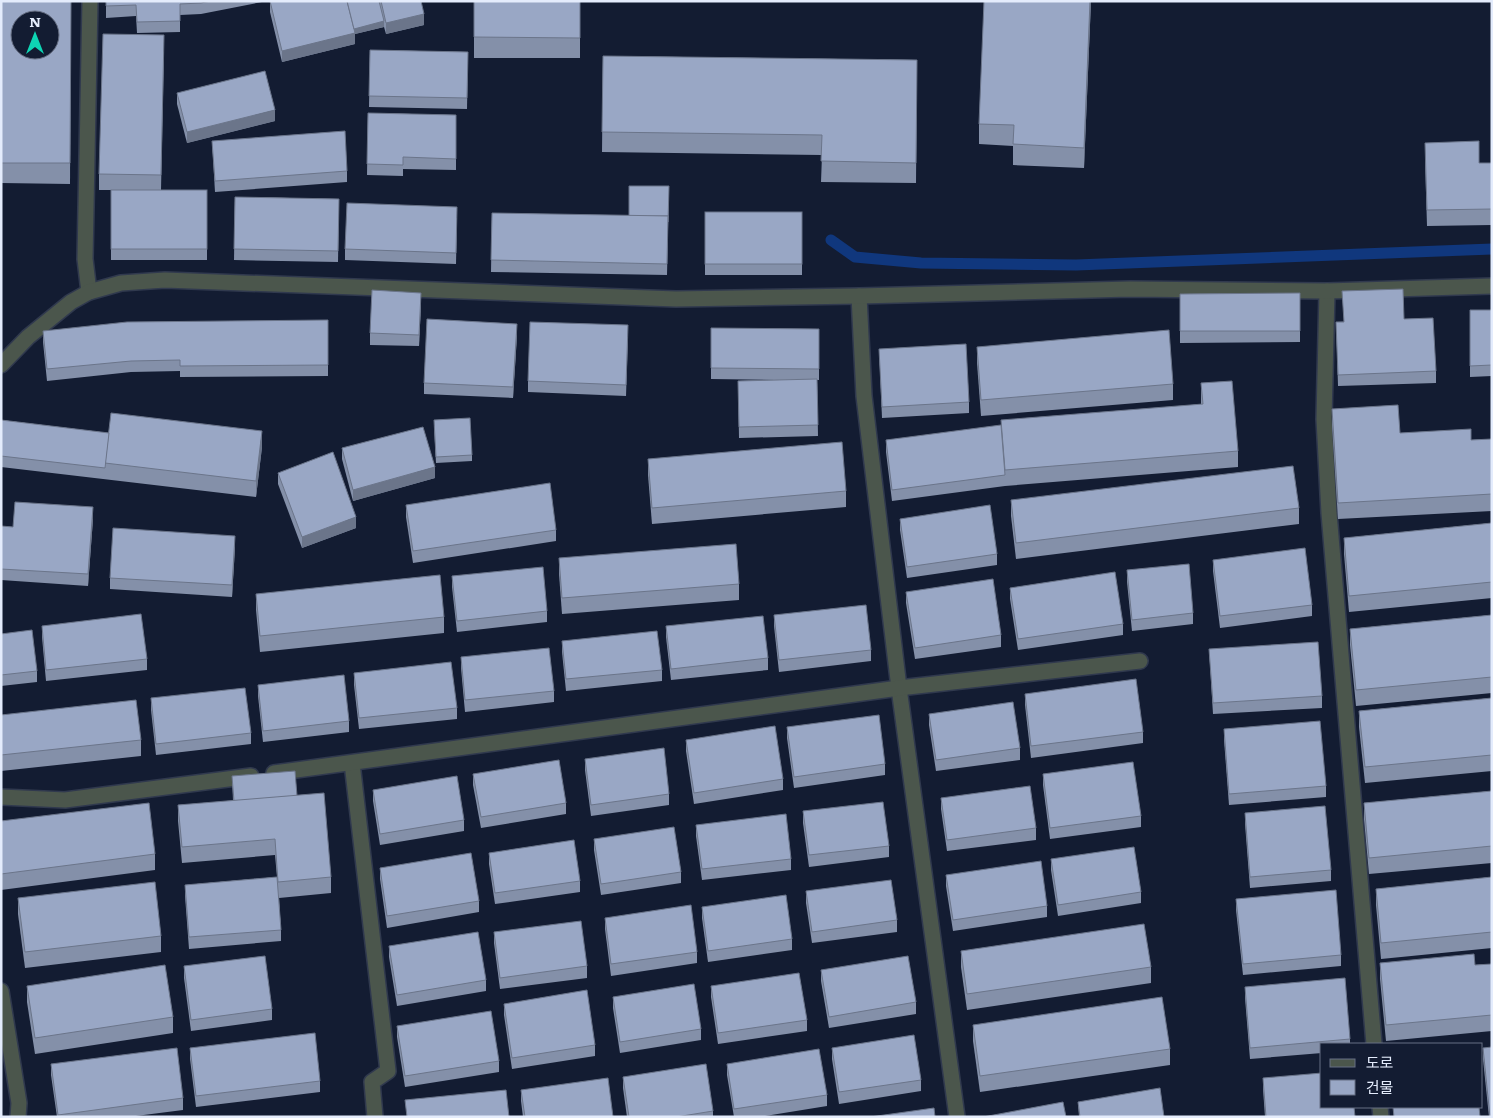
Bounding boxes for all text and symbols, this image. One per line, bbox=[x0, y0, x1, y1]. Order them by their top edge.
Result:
north arrow bbox=[10, 10, 60, 60]
text: N bbox=[29, 11, 41, 31]
legend bbox=[1320, 1043, 1483, 1108]
text: 도로 bbox=[1366, 1050, 1394, 1073]
text: 건물 bbox=[1366, 1075, 1394, 1098]

